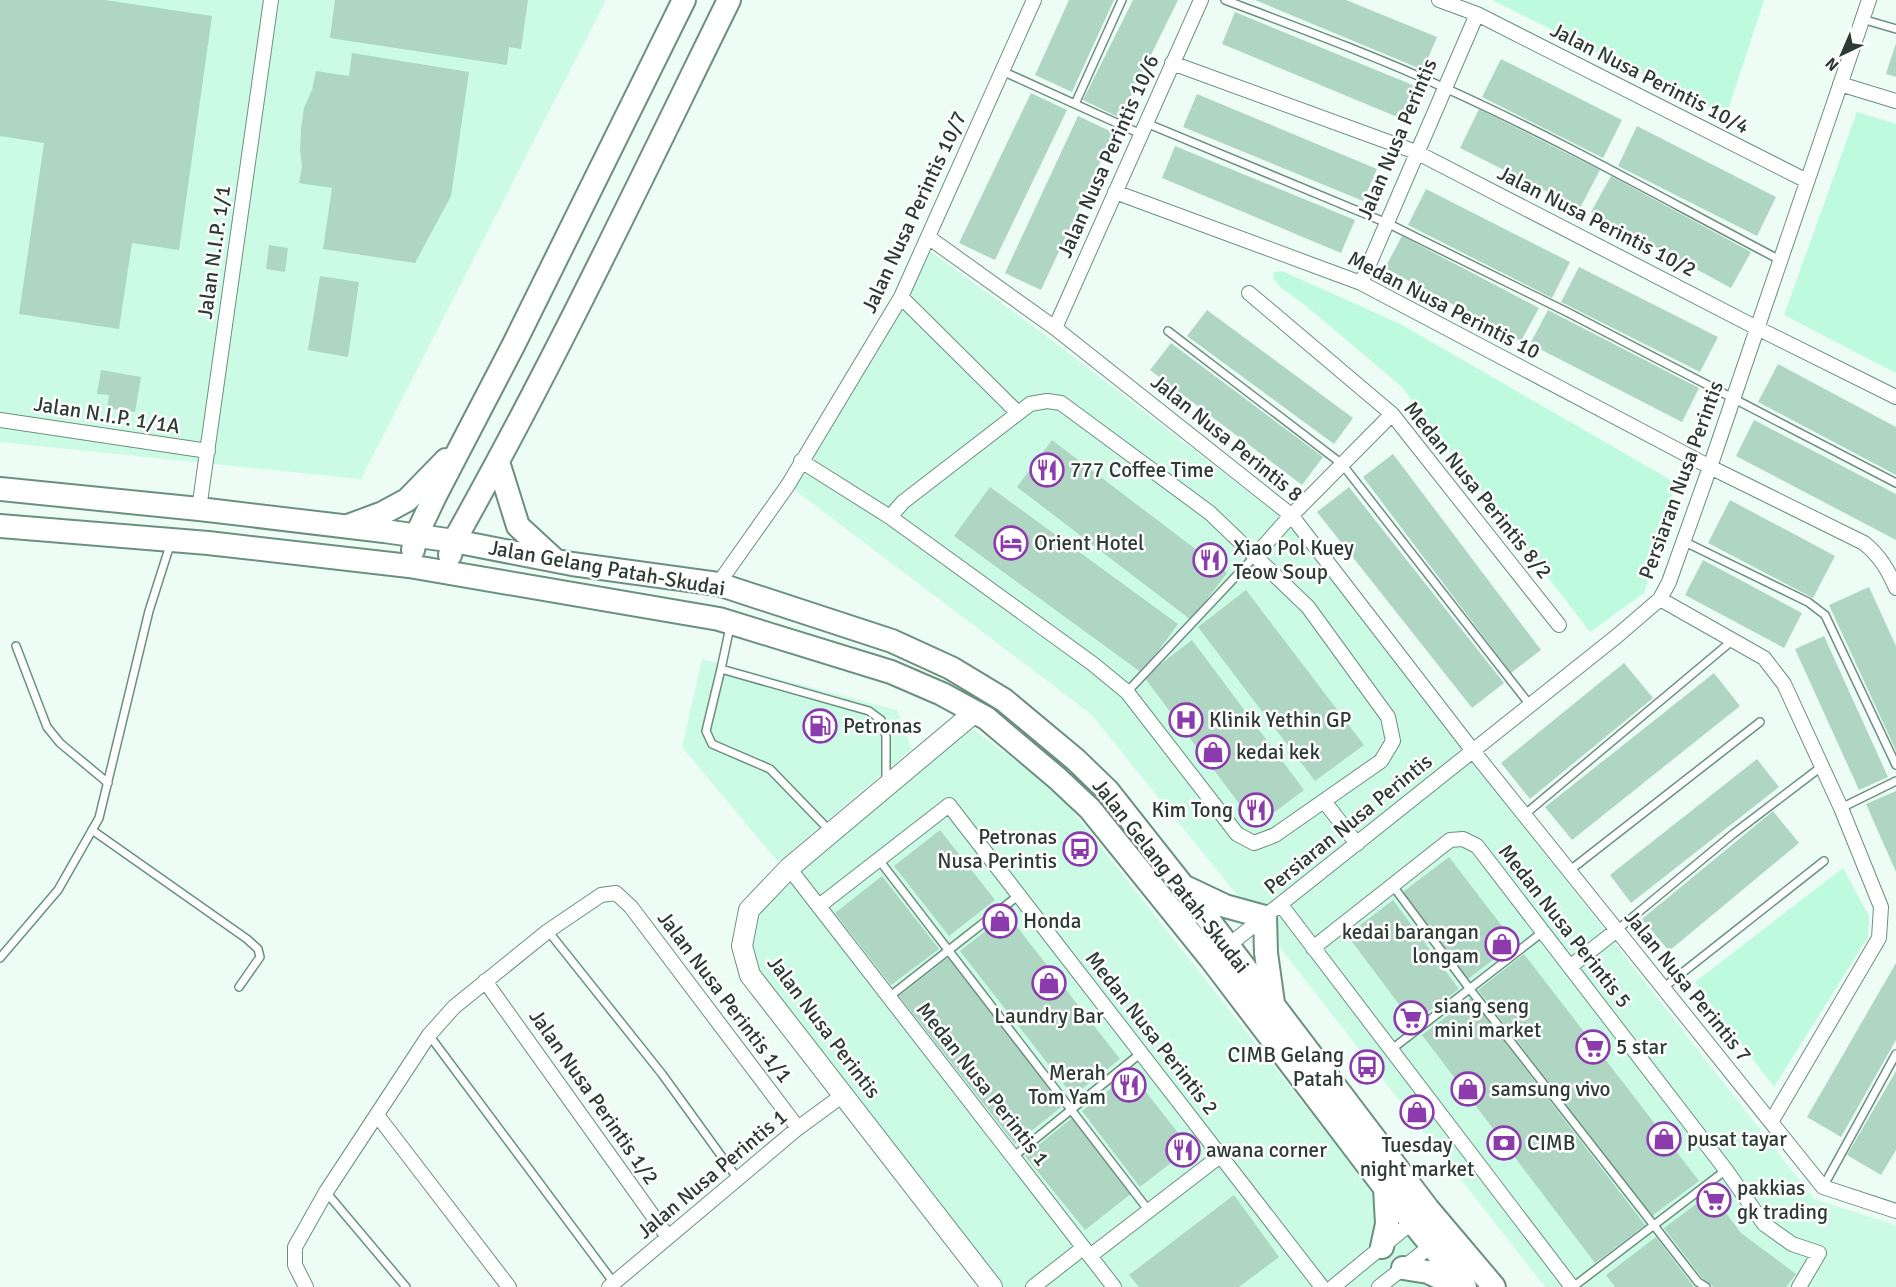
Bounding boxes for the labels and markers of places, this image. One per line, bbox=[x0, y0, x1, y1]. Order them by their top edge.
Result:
restaurant icon: 777 Coffee Time bbox=[1029, 452, 1065, 488]
place label: 777 Coffee Time bbox=[1070, 457, 1214, 483]
hotel icon: Orient Hotel bbox=[993, 525, 1029, 561]
place label: Orient Hotel bbox=[1034, 530, 1144, 556]
place label: Xiao Pol Kuey Teow Soup bbox=[1233, 535, 1354, 585]
restaurant icon: Xiao Pol Kuey Teow Soup bbox=[1192, 542, 1228, 578]
hospital icon: Klinik Yethin GP bbox=[1168, 702, 1204, 738]
place label: Klinik Yethin GP bbox=[1209, 707, 1351, 733]
fuel station icon: Petronas bbox=[802, 708, 838, 744]
place label: Petronas bbox=[843, 713, 922, 739]
shop icon: kedai kek bbox=[1195, 734, 1231, 770]
place label: kedai kek bbox=[1236, 739, 1320, 765]
restaurant icon: Kim Tong bbox=[1238, 792, 1274, 828]
place label: Kim Tong bbox=[1151, 797, 1233, 823]
place label: Petronas Nusa Perintis bbox=[937, 824, 1057, 874]
bus stop icon: Petronas Nusa Perintis bbox=[1062, 831, 1098, 867]
shop icon: Honda bbox=[982, 903, 1018, 939]
place label: Honda bbox=[1023, 908, 1081, 934]
place label: kedai barangan longam bbox=[1342, 919, 1479, 969]
shop icon: kedai barangan longam bbox=[1484, 926, 1520, 962]
shop icon: Laundry Bar bbox=[1031, 965, 1067, 1001]
place label: siang seng mini market bbox=[1434, 993, 1541, 1043]
supermarket icon: siang seng mini market bbox=[1393, 1000, 1429, 1036]
place label: Laundry Bar bbox=[994, 1003, 1104, 1029]
supermarket icon: 5 star bbox=[1575, 1029, 1611, 1065]
place label: 5 star bbox=[1616, 1034, 1667, 1060]
place label: CIMB Gelang Patah bbox=[1227, 1042, 1344, 1092]
bus stop icon: CIMB Gelang Patah bbox=[1349, 1049, 1385, 1085]
place label: Merah Tom Yam bbox=[1028, 1060, 1106, 1110]
restaurant icon: Merah Tom Yam bbox=[1111, 1067, 1147, 1103]
shop icon: samsung vivo bbox=[1450, 1071, 1486, 1107]
place label: samsung vivo bbox=[1491, 1076, 1610, 1102]
shop icon: Tuesday night market bbox=[1399, 1094, 1435, 1130]
shop icon: pusat tayar bbox=[1646, 1121, 1682, 1157]
bank icon: CIMB bbox=[1486, 1125, 1522, 1161]
place label: pusat tayar bbox=[1687, 1126, 1787, 1152]
place label: CIMB bbox=[1527, 1130, 1576, 1156]
restaurant icon: awana corner bbox=[1165, 1132, 1201, 1168]
place label: Tuesday night market bbox=[1360, 1132, 1474, 1182]
place label: awana corner bbox=[1206, 1137, 1327, 1163]
place label: pakkias gk trading bbox=[1737, 1175, 1828, 1225]
supermarket icon: pakkias gk trading bbox=[1696, 1182, 1732, 1218]

